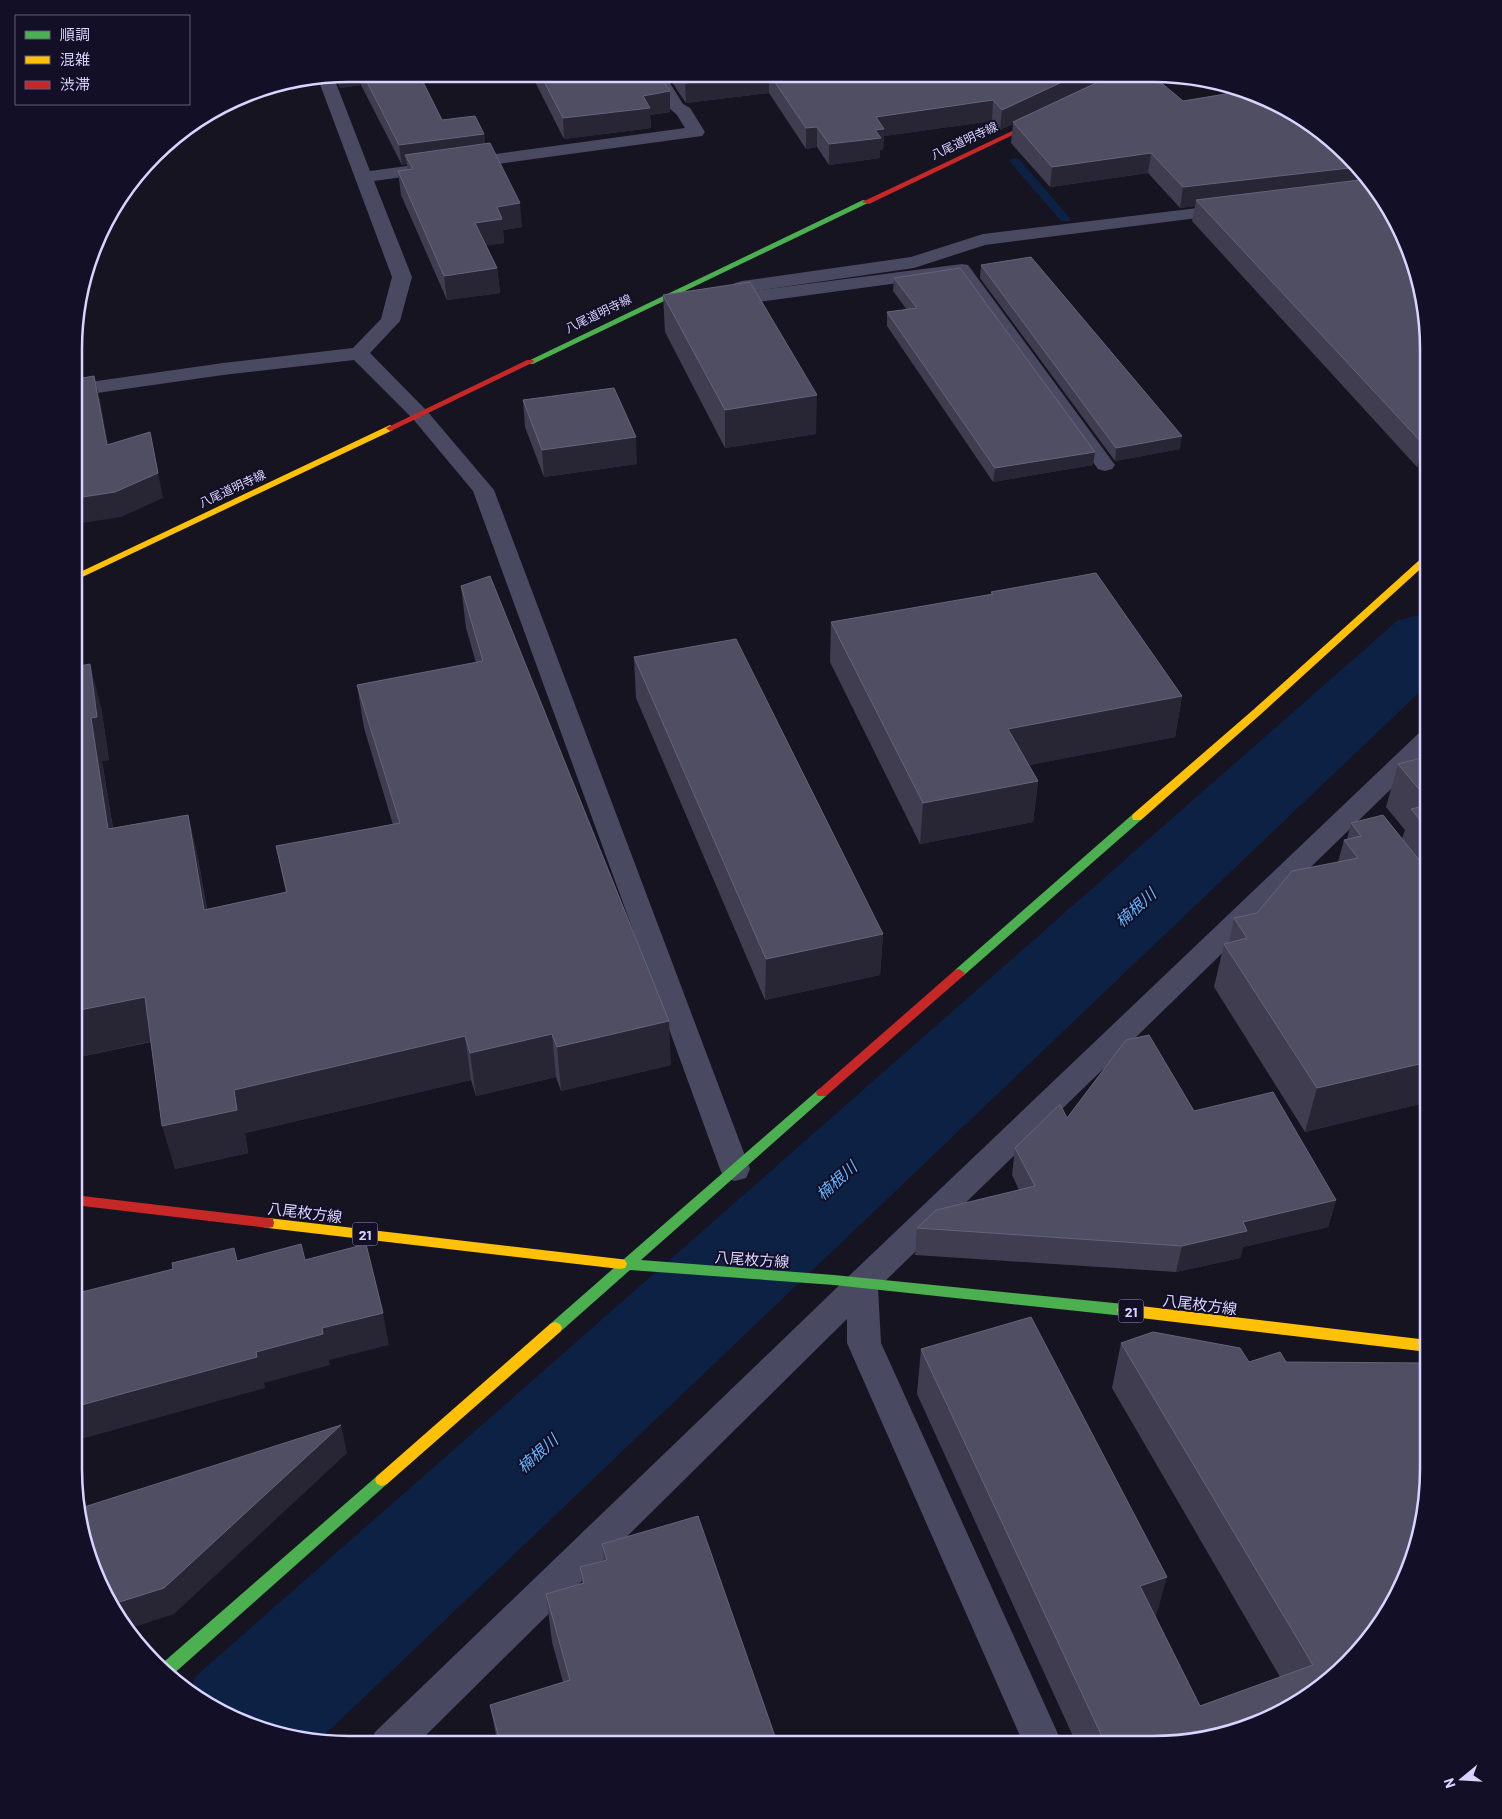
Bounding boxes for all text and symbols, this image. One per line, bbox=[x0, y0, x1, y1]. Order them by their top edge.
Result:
legend bbox=[15, 15, 190, 105]
text: 順調 bbox=[60, 25, 90, 43]
text: 混雑 bbox=[60, 50, 90, 68]
text: 渋滞 bbox=[60, 75, 90, 93]
street label: 八尾道明寺線 bbox=[928, 118, 1000, 162]
street label: 八尾道明寺線 bbox=[563, 291, 633, 335]
street label: 八尾道明寺線 bbox=[196, 466, 268, 510]
water label: 楠根川 bbox=[1111, 883, 1161, 930]
water label: 楠根川 bbox=[812, 1156, 862, 1203]
street label: 八尾枚方線 bbox=[267, 1198, 343, 1226]
road number: 21 bbox=[352, 1222, 378, 1246]
street label: 八尾枚方線 bbox=[714, 1247, 790, 1271]
street label: 八尾枚方線 bbox=[1162, 1290, 1238, 1318]
road number: 21 bbox=[1118, 1300, 1144, 1322]
water label: 楠根川 bbox=[513, 1429, 563, 1476]
north arrow bbox=[1437, 1754, 1487, 1804]
text: N bbox=[1440, 1776, 1459, 1790]

